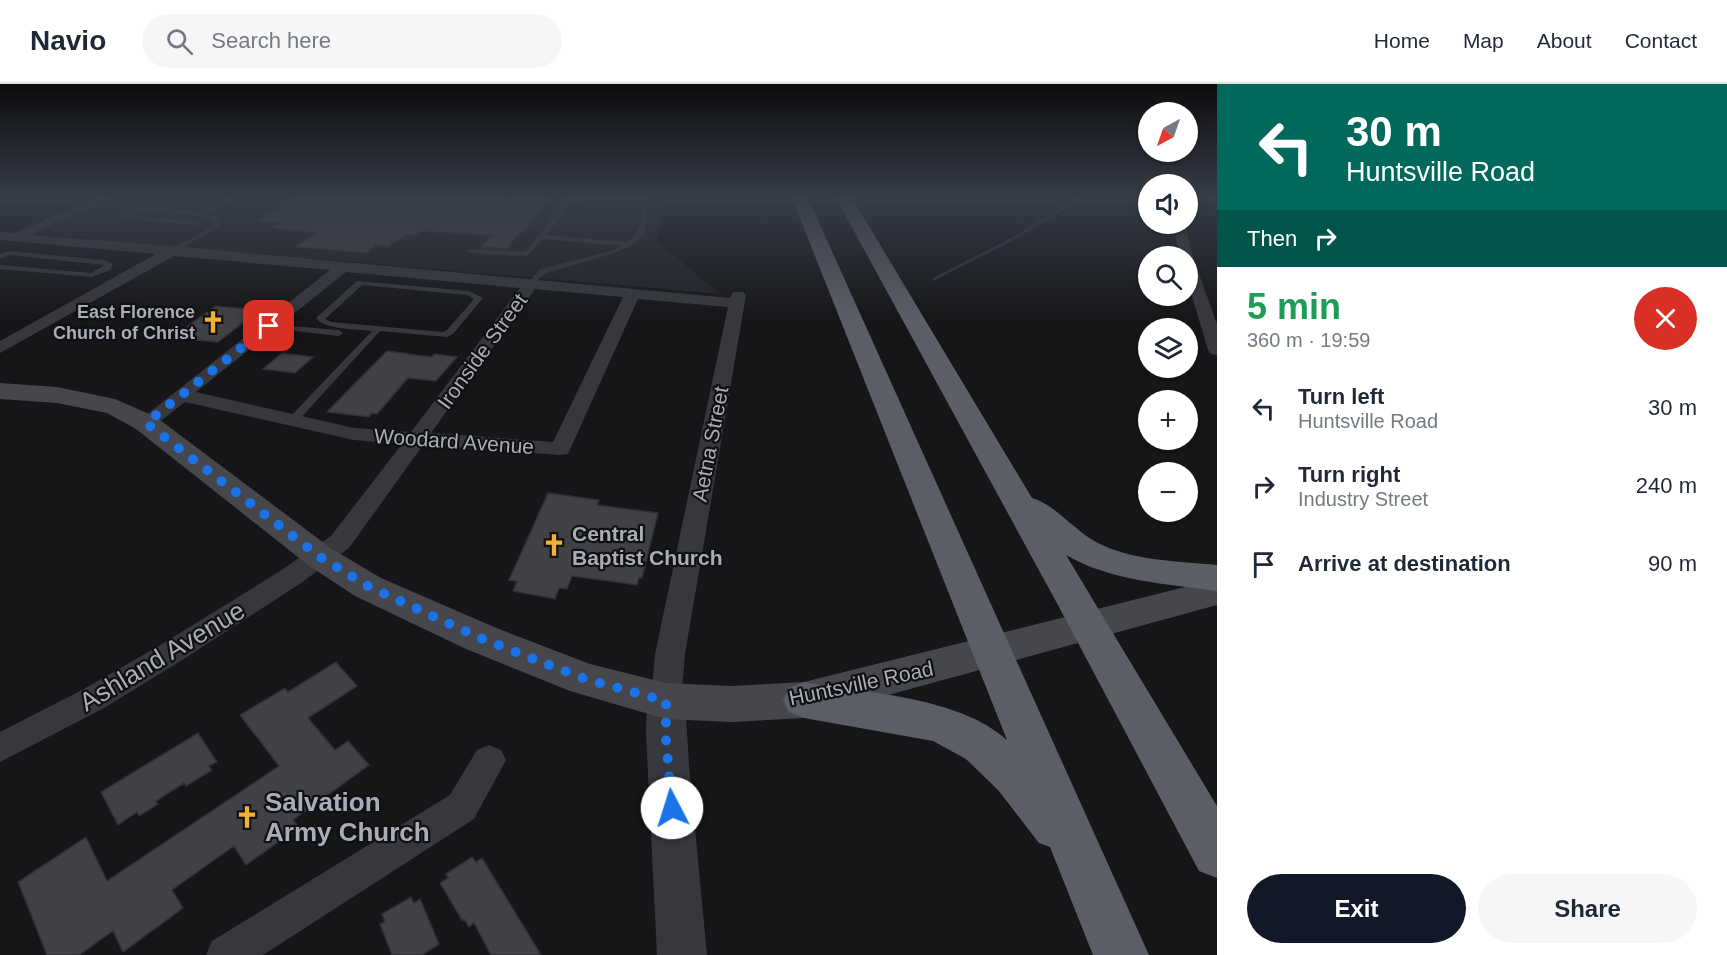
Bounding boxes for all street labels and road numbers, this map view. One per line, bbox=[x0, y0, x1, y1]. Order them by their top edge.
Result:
street label: Ironside Street bbox=[433, 289, 532, 413]
street label: Aetna Street bbox=[688, 384, 732, 503]
street label: Woodard Avenue bbox=[373, 424, 535, 458]
street label: Ashland Avenue bbox=[74, 595, 250, 717]
street label: Huntsville Road bbox=[787, 656, 935, 710]

